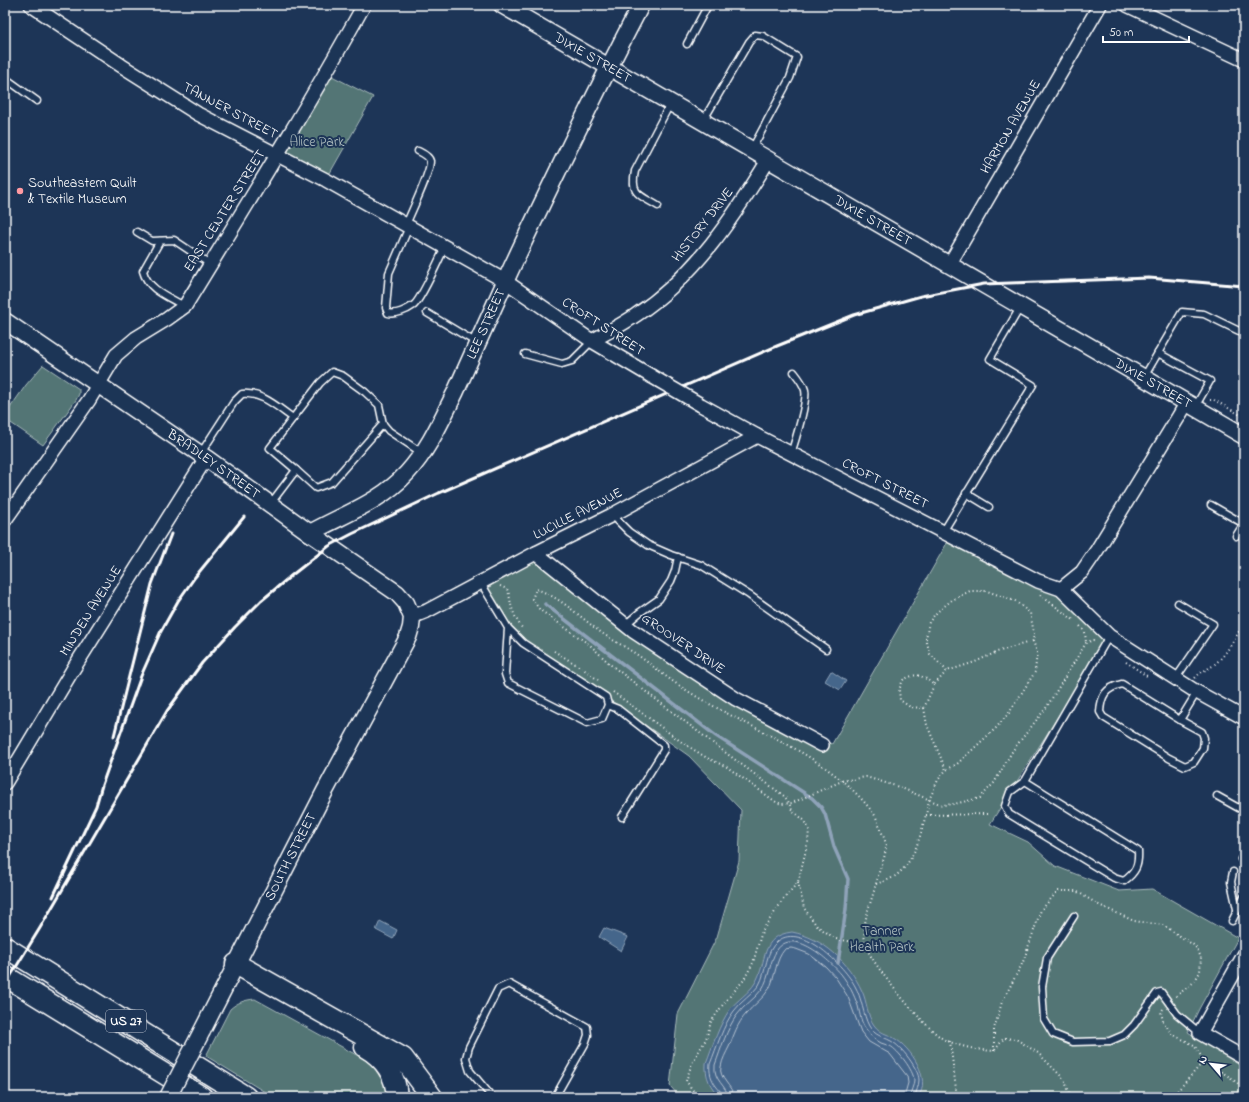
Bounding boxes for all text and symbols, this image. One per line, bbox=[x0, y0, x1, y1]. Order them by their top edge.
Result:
scale bar bbox=[1103, 18, 1189, 44]
text: 50 m bbox=[1109, 24, 1133, 42]
street label: DIXIE STREET bbox=[549, 26, 636, 89]
street label: HARMON AVENUE bbox=[976, 76, 1046, 178]
street label: TANNER STREET bbox=[179, 77, 281, 145]
park label: Alice Park bbox=[290, 132, 345, 153]
street label: EAST CENTER STREET bbox=[179, 146, 271, 276]
place label: Southeastern Quilt & Textile Museum bbox=[28, 173, 137, 210]
street label: HISTORY DRIVE bbox=[667, 183, 739, 267]
marker: Southeastern Quilt & Textile Museum bbox=[15, 186, 25, 196]
street label: DIXIE STREET bbox=[829, 189, 916, 251]
street label: LEE STREET bbox=[461, 285, 511, 363]
street label: CROFT STREET bbox=[558, 292, 648, 362]
street label: DIXIE STREET bbox=[1109, 352, 1196, 414]
street label: BRADLEY STREET bbox=[162, 423, 264, 504]
street label: CROFT STREET bbox=[838, 453, 932, 515]
street label: LUCILLE AVENUE bbox=[530, 482, 626, 546]
street label: MINDEN AVENUE bbox=[55, 562, 127, 660]
street label: GROOVER DRIVE bbox=[637, 608, 729, 680]
street label: SOUTH STREET bbox=[260, 809, 322, 905]
park label: Tanner Health Park bbox=[850, 921, 915, 958]
road number: US 27 bbox=[106, 1010, 146, 1032]
north arrow bbox=[1191, 1044, 1231, 1084]
text: N bbox=[1194, 1053, 1212, 1067]

